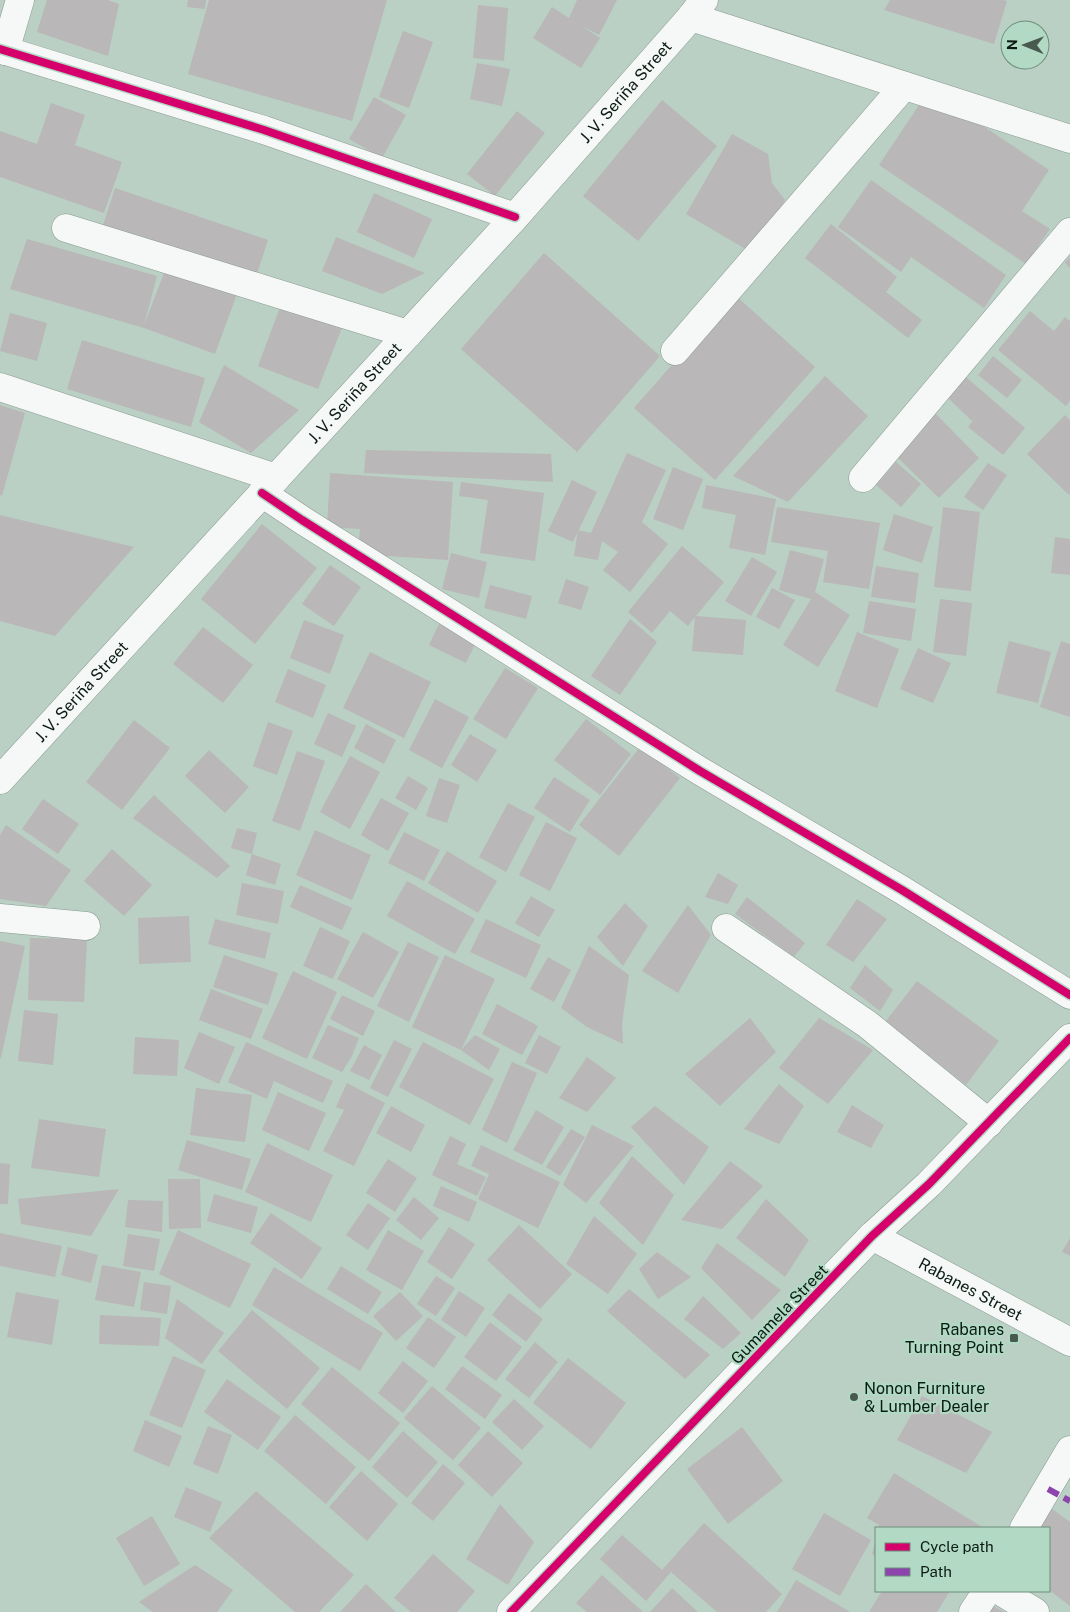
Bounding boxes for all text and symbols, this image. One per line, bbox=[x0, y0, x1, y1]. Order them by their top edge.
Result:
north arrow bbox=[1000, 20, 1050, 70]
street label: J. V. Seriña Street bbox=[576, 37, 676, 147]
text: N bbox=[1004, 39, 1020, 50]
street label: J. V. Seriña Street bbox=[304, 339, 405, 447]
street label: J. V. Seriña Street bbox=[31, 638, 132, 746]
street label: Rabanes Street bbox=[915, 1254, 1026, 1325]
street label: Gumamela Street bbox=[727, 1261, 832, 1368]
place label: Rabanes Turning Point bbox=[905, 1320, 1004, 1357]
marker: Rabanes Turning Point bbox=[1008, 1332, 1020, 1344]
place label: Nonon Furniture & Lumber Dealer bbox=[864, 1379, 989, 1416]
marker: Nonon Furniture & Lumber Dealer bbox=[848, 1391, 860, 1403]
legend bbox=[875, 1527, 1050, 1592]
text: Cycle path bbox=[920, 1538, 994, 1555]
text: Path bbox=[920, 1563, 952, 1580]

